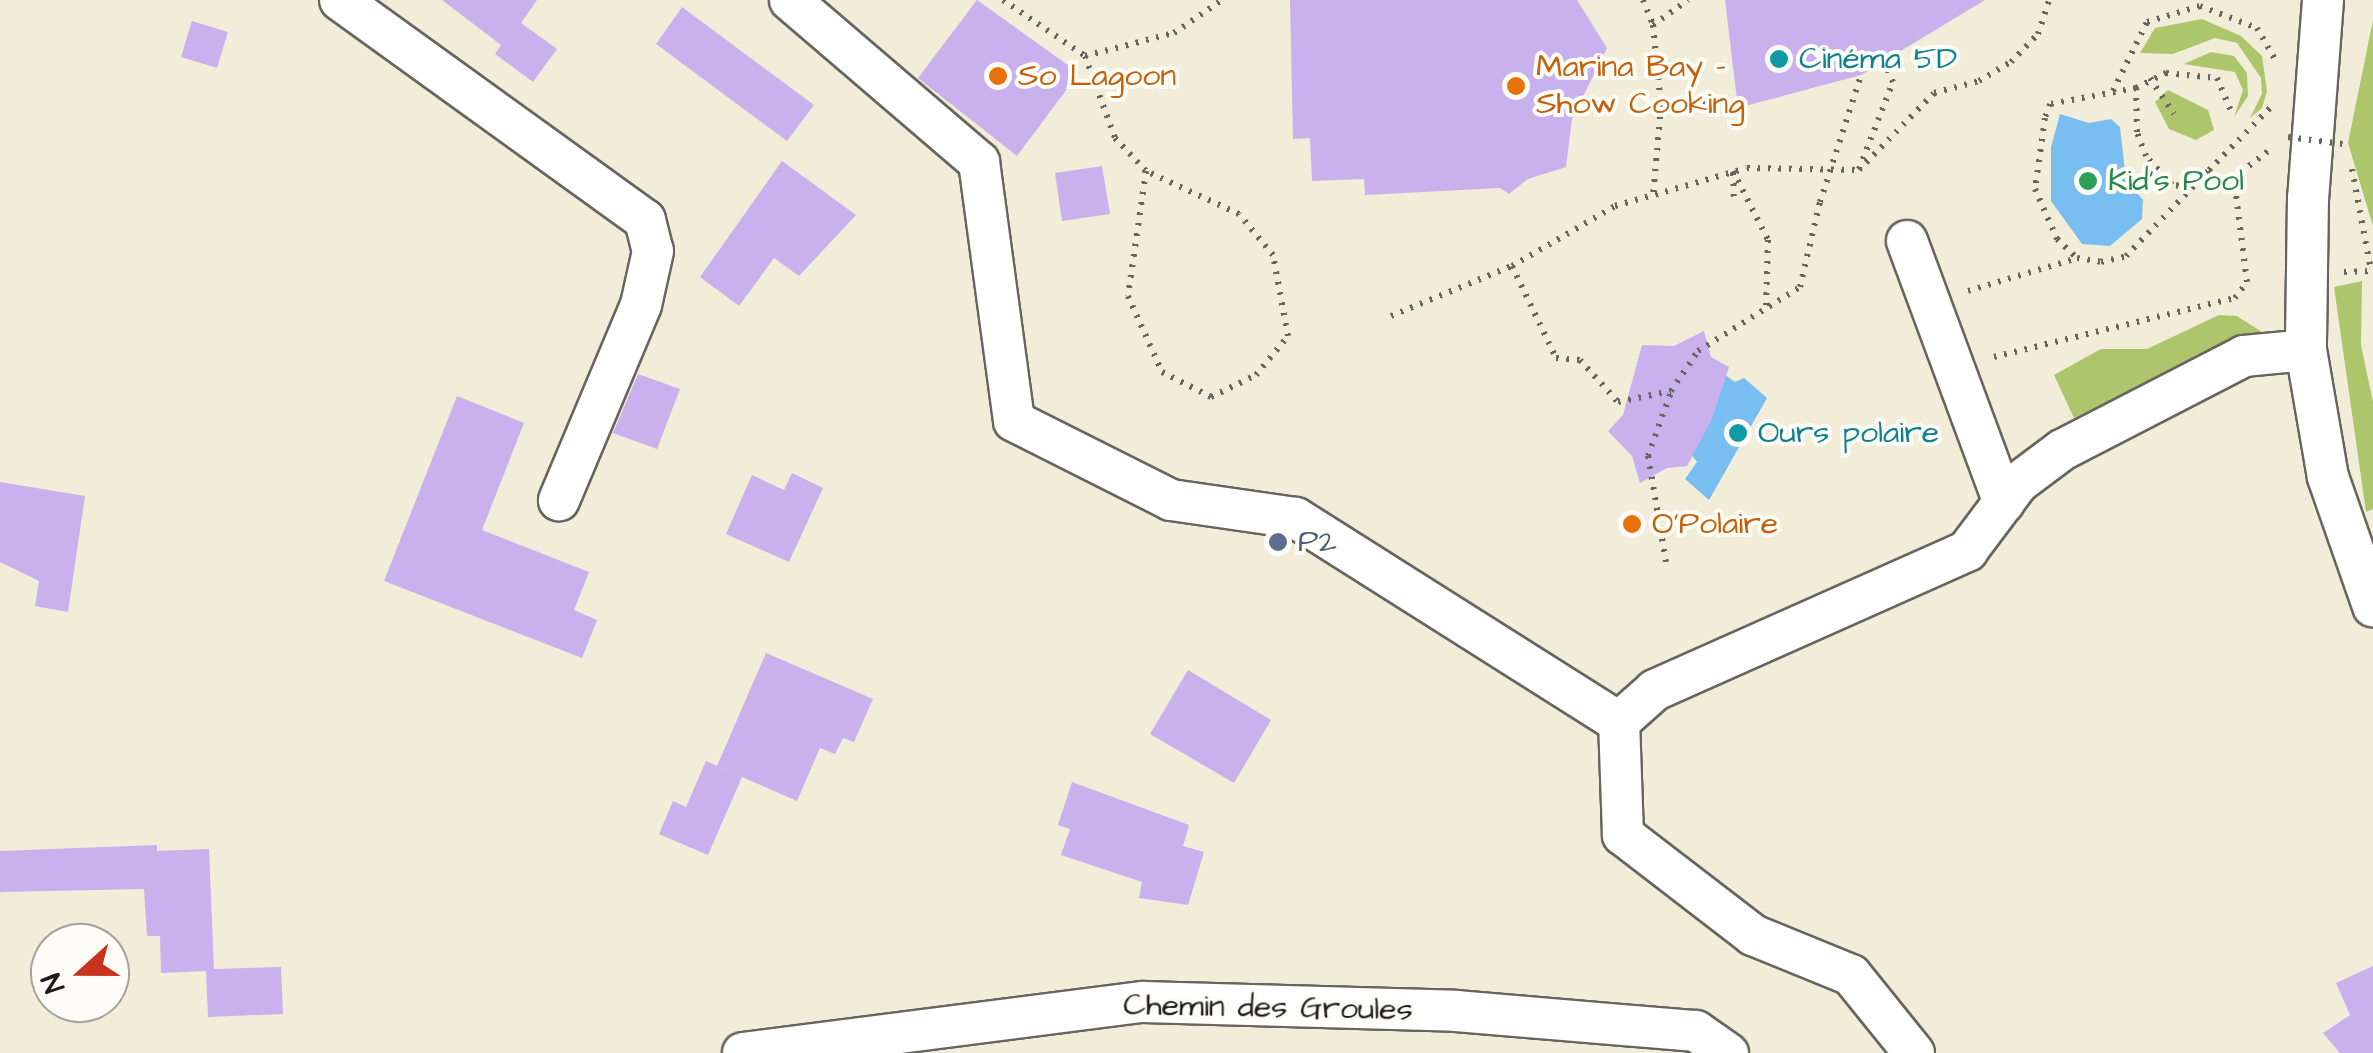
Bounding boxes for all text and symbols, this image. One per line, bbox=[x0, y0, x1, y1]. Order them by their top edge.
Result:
place label: Cinéma 5D bbox=[1799, 40, 1957, 78]
marker: Cinéma 5D bbox=[1768, 48, 1790, 70]
place label: Marina Bay - Show Cooking bbox=[1536, 49, 1745, 124]
place label: So Lagoon bbox=[1018, 57, 1176, 95]
marker: So Lagoon bbox=[987, 65, 1009, 87]
marker: Marina Bay - Show Cooking bbox=[1505, 75, 1527, 97]
place label: Kid's Pool bbox=[2108, 162, 2244, 200]
marker: Kid's Pool bbox=[2077, 170, 2099, 192]
place label: Ours polaire bbox=[1758, 414, 1939, 452]
marker: Ours polaire bbox=[1727, 422, 1749, 444]
place label: O'Polaire bbox=[1652, 505, 1778, 543]
marker: O'Polaire bbox=[1621, 513, 1643, 535]
place label: P2 bbox=[1298, 523, 1337, 561]
marker: P2 bbox=[1267, 531, 1289, 553]
north arrow bbox=[30, 923, 130, 1023]
text: N bbox=[32, 968, 75, 998]
street label: Chemin des Groules bbox=[1123, 986, 1413, 1030]

